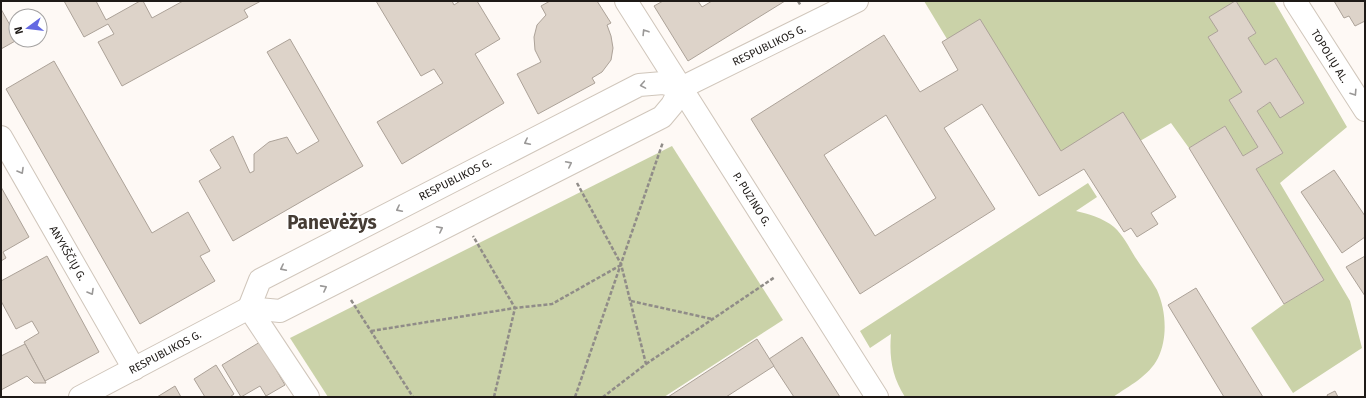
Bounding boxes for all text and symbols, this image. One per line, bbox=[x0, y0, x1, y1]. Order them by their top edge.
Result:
north arrow bbox=[8, 8, 48, 48]
street label: RESPUBLIKOS G. bbox=[730, 22, 808, 69]
text: N bbox=[12, 25, 26, 36]
street label: TOPOLIŲ AL. bbox=[1308, 27, 1351, 86]
one-way arrow bbox=[643, 29, 650, 36]
one-way arrow bbox=[640, 81, 646, 89]
one-way arrow bbox=[1349, 89, 1356, 96]
one-way arrow bbox=[524, 138, 531, 145]
street label: RESPUBLIKOS G. bbox=[417, 155, 494, 203]
one-way arrow bbox=[565, 161, 572, 169]
one-way arrow bbox=[16, 167, 23, 174]
street label: P. PUZINO G. bbox=[730, 170, 773, 229]
one-way arrow bbox=[396, 204, 403, 212]
district label: Panevėžys bbox=[287, 211, 377, 234]
street label: ANYKŠČIŲ G. bbox=[47, 223, 90, 283]
one-way arrow bbox=[436, 226, 444, 234]
one-way arrow bbox=[280, 263, 288, 271]
one-way arrow bbox=[320, 285, 328, 293]
one-way arrow bbox=[86, 288, 93, 295]
street label: RESPUBLIKOS G. bbox=[127, 328, 204, 377]

